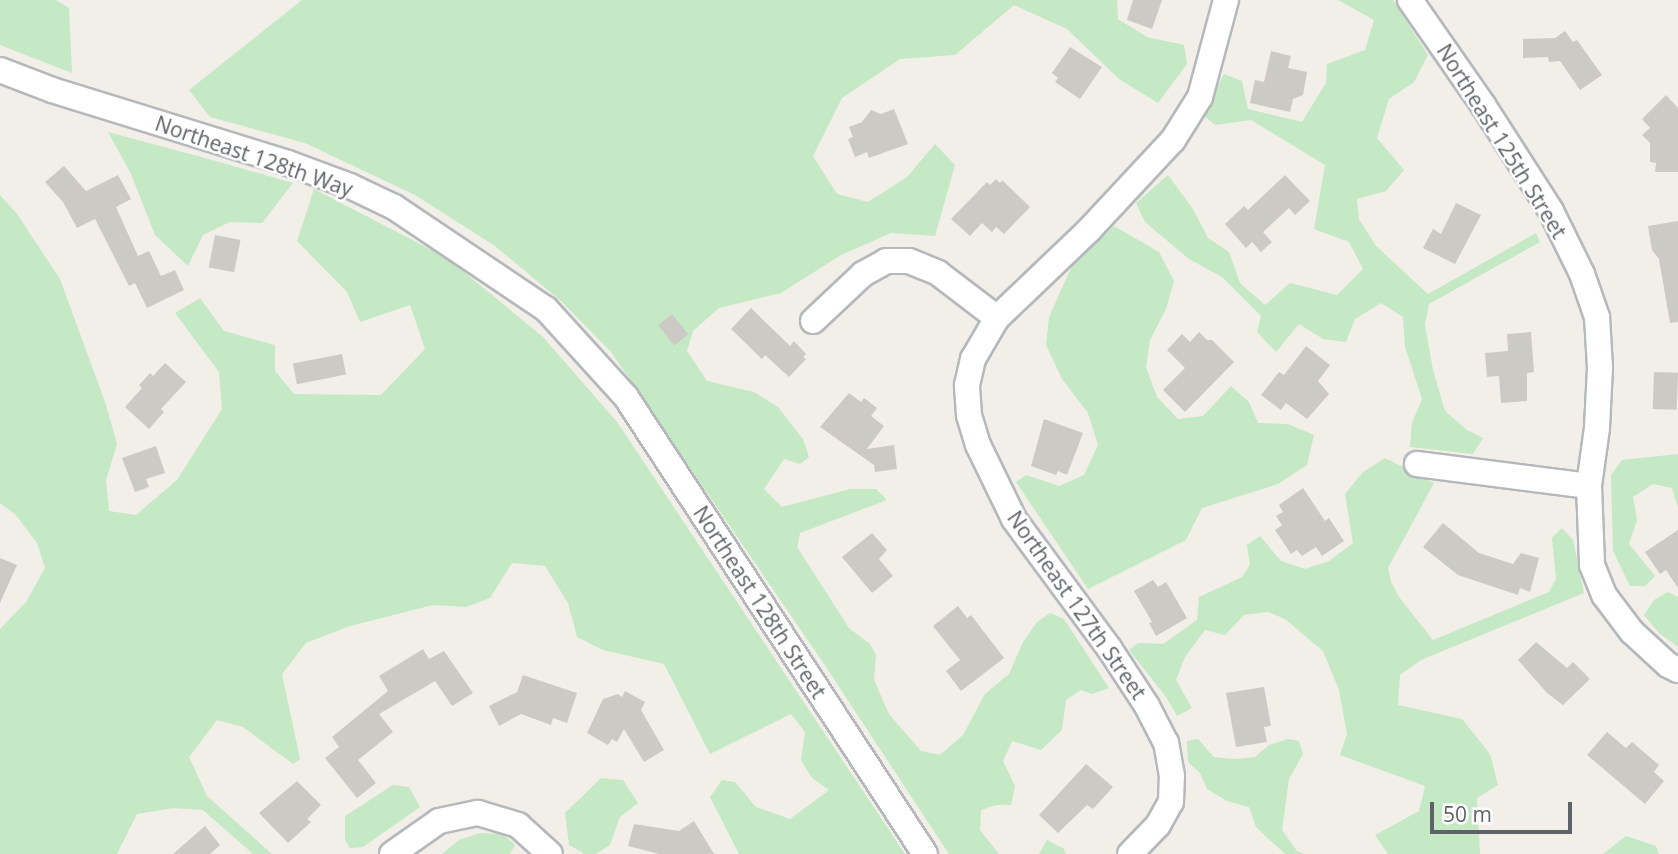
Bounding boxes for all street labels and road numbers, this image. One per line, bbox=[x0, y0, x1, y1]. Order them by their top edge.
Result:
street label: Northeast 125th Street bbox=[1432, 39, 1572, 243]
street label: Northeast 128th Way bbox=[152, 110, 356, 202]
street label: Northeast 128th Street bbox=[688, 501, 832, 703]
street label: Northeast 127th Street bbox=[1002, 506, 1152, 704]

